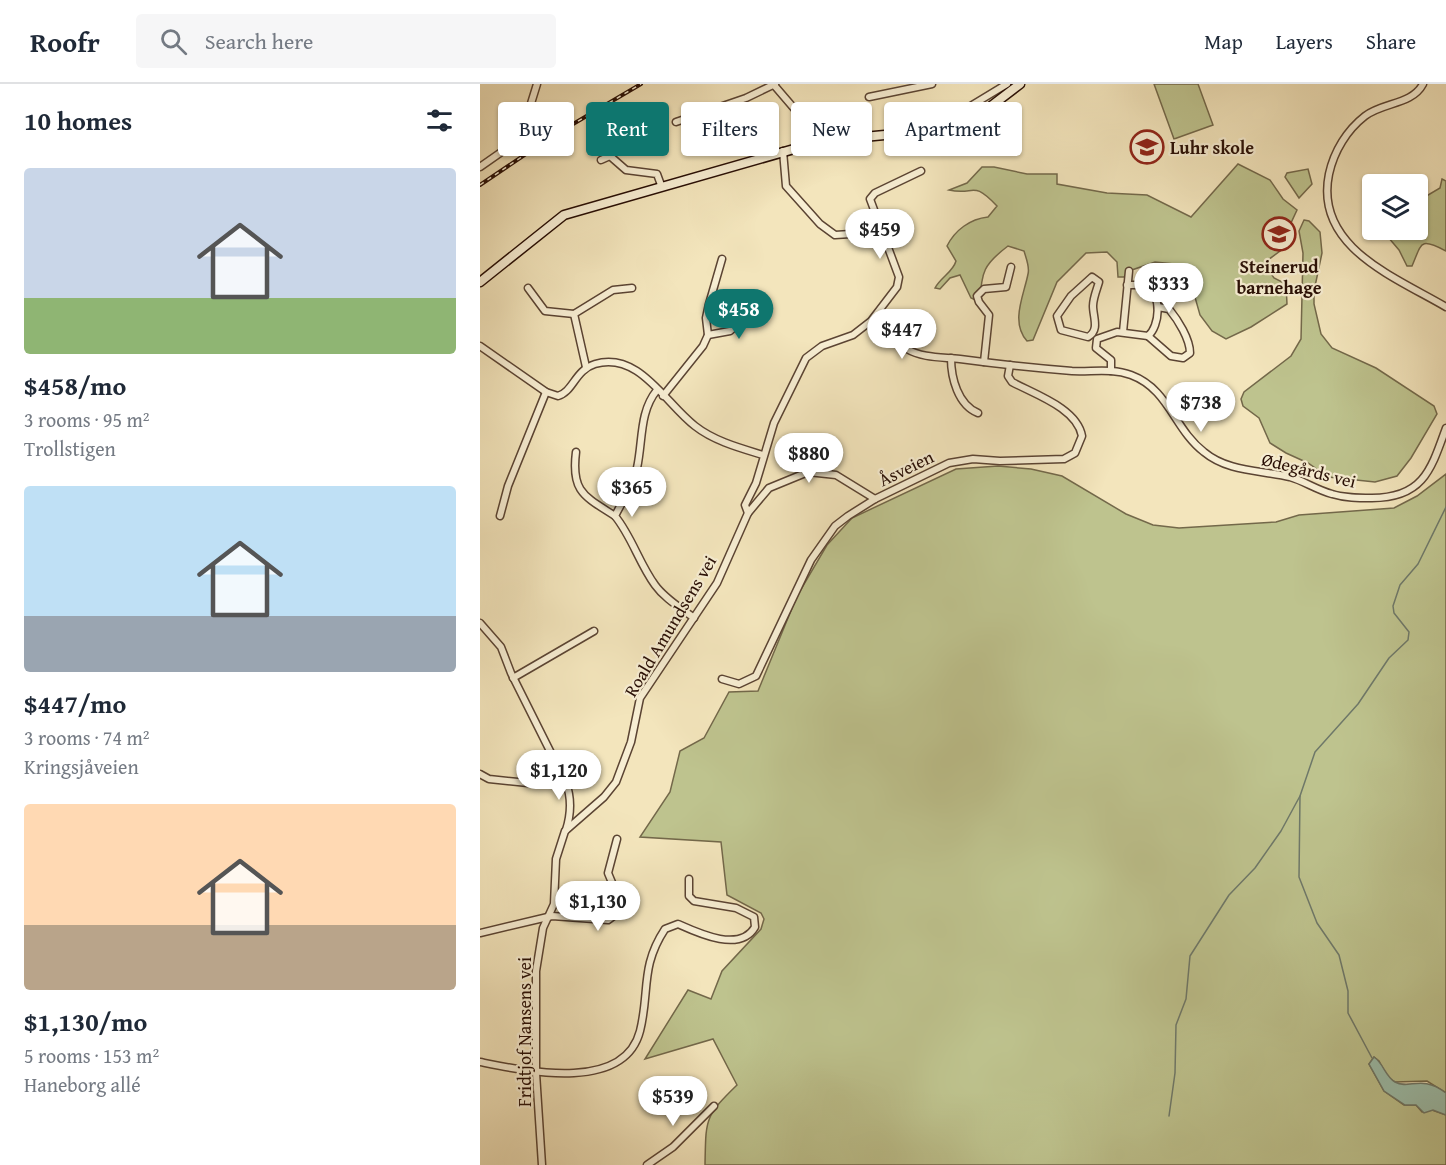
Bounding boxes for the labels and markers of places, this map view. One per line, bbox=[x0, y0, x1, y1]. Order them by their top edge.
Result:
school or university icon: Luhr skole bbox=[1129, 129, 1165, 165]
place label: Luhr skole bbox=[1170, 134, 1254, 161]
pin: $459 bbox=[844, 209, 916, 260]
school or university icon: Steinerud barnehage bbox=[1261, 216, 1297, 252]
place label: Steinerud barnehage bbox=[1236, 253, 1322, 301]
pin: $333 bbox=[1133, 263, 1205, 314]
pin: $458 bbox=[703, 289, 775, 340]
pin: $447 bbox=[866, 309, 938, 360]
pin: $738 bbox=[1165, 382, 1237, 433]
pin: $880 bbox=[773, 433, 845, 484]
pin: $365 bbox=[596, 467, 668, 518]
pin: $1,120 bbox=[510, 750, 608, 801]
pin: $1,130 bbox=[549, 881, 647, 932]
pin: $539 bbox=[637, 1076, 709, 1127]

